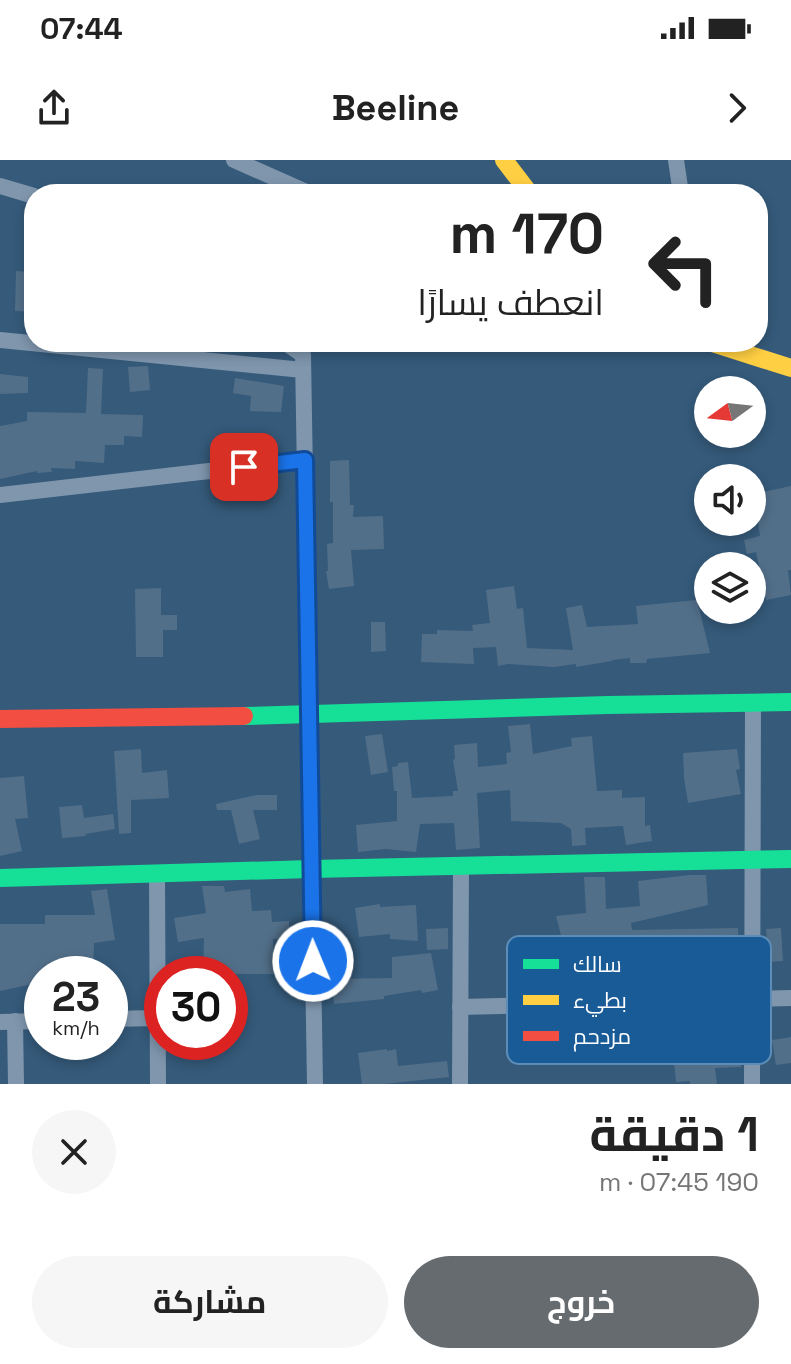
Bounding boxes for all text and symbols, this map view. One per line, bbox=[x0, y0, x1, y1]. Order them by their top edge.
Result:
text: 07:44 bbox=[40, 9, 123, 48]
text: Beeline bbox=[332, 85, 459, 131]
icon: share bbox=[32, 86, 76, 130]
icon: forward bbox=[715, 86, 759, 130]
text: 170 m bbox=[450, 198, 604, 269]
icon: left bbox=[632, 216, 736, 320]
text: انعطف يسارًا bbox=[417, 280, 604, 326]
north arrow bbox=[694, 376, 766, 448]
map controls bbox=[694, 376, 766, 624]
pin bbox=[210, 433, 278, 501]
icon: arrive bbox=[222, 445, 266, 489]
button: sound bbox=[694, 464, 766, 536]
button: layers bbox=[694, 552, 766, 624]
position arrow bbox=[271, 919, 355, 1003]
legend bbox=[507, 936, 771, 1064]
text: سالك bbox=[573, 950, 622, 978]
speed limit sign: 30 bbox=[144, 956, 248, 1060]
text: 23 bbox=[52, 972, 100, 1023]
text: بطيء bbox=[573, 986, 627, 1017]
text: km/h bbox=[52, 1015, 100, 1041]
text: مزدحم bbox=[573, 1022, 631, 1052]
text: 1 دقيقة bbox=[589, 1104, 759, 1165]
button: close bbox=[32, 1110, 116, 1194]
text: 190 m · 07:45 bbox=[599, 1165, 759, 1199]
button: مشاركة bbox=[32, 1256, 388, 1348]
button: خروج bbox=[404, 1256, 759, 1348]

